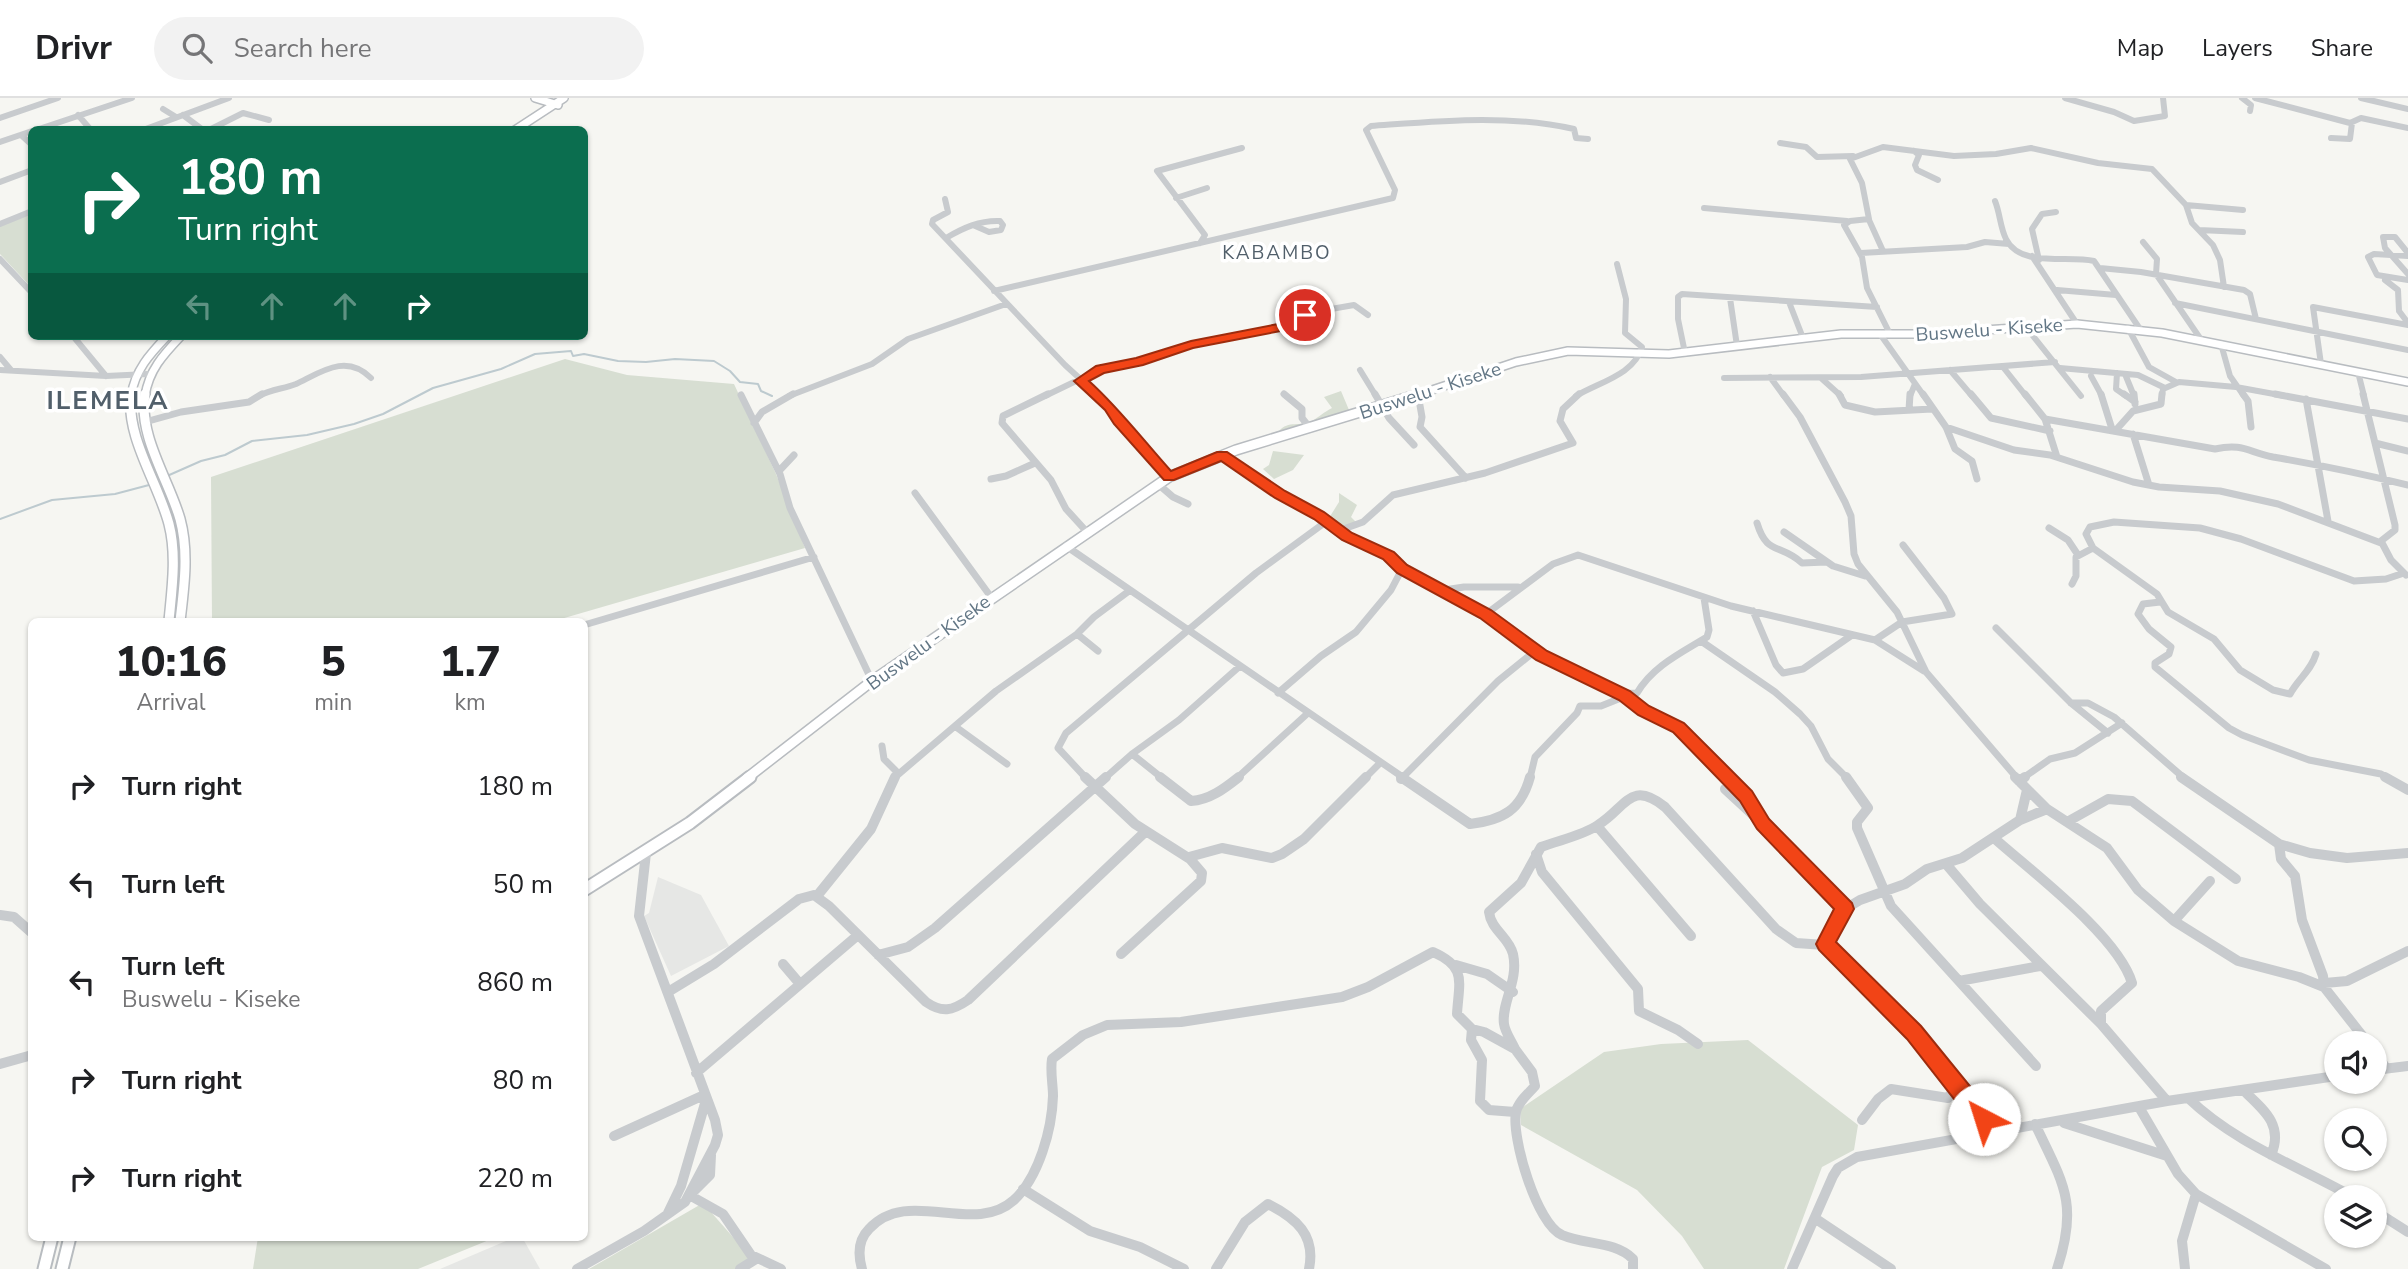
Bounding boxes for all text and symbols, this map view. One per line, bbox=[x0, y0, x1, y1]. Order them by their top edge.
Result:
search box bbox=[154, 17, 644, 80]
text: Drivr bbox=[35, 26, 112, 71]
icon: search bbox=[178, 29, 216, 67]
text: Search here bbox=[234, 31, 372, 66]
text: Map bbox=[2117, 32, 2164, 64]
text: Layers bbox=[2202, 32, 2273, 64]
text: Share bbox=[2311, 32, 2373, 64]
text: 180 m bbox=[178, 144, 322, 211]
icon: right bbox=[63, 154, 154, 245]
text: Turn right bbox=[178, 208, 318, 251]
district label: KABAMBO bbox=[1222, 240, 1332, 266]
pin bbox=[1275, 285, 1335, 345]
icon: left bbox=[180, 287, 218, 325]
icon: ahead bbox=[253, 287, 291, 325]
icon: ahead bbox=[326, 287, 364, 325]
icon: right bbox=[399, 287, 437, 325]
icon: arrive bbox=[1286, 296, 1324, 334]
street label: Buswelu - Kiseke bbox=[1915, 312, 2064, 348]
street label: Buswelu - Kiseke bbox=[1356, 356, 1504, 426]
district label: ILEMELA bbox=[46, 383, 170, 418]
street label: Buswelu - Kiseke bbox=[861, 589, 996, 697]
text: 10:16 bbox=[115, 634, 227, 691]
text: 5 bbox=[321, 634, 346, 691]
text: 1.7 bbox=[439, 634, 501, 691]
text: Arrival bbox=[136, 687, 206, 718]
text: min bbox=[314, 687, 352, 718]
text: km bbox=[455, 687, 486, 718]
icon: right bbox=[63, 767, 101, 805]
text: Turn right bbox=[122, 769, 241, 804]
text: 180 m bbox=[477, 769, 553, 804]
icon: left bbox=[63, 865, 101, 903]
text: Turn left bbox=[122, 867, 225, 902]
text: 50 m bbox=[493, 867, 553, 902]
text: Turn left bbox=[122, 949, 225, 984]
icon: left bbox=[63, 963, 101, 1001]
text: 860 m bbox=[477, 965, 553, 1000]
text: Buswelu - Kiseke bbox=[122, 984, 300, 1015]
map controls bbox=[2324, 1031, 2387, 1248]
button: sound bbox=[2324, 1031, 2387, 1094]
icon: right bbox=[63, 1061, 101, 1099]
text: Turn right bbox=[122, 1063, 241, 1098]
text: 80 m bbox=[493, 1063, 553, 1098]
position arrow bbox=[1947, 1082, 2021, 1156]
button: search bbox=[2324, 1108, 2387, 1171]
icon: right bbox=[63, 1159, 101, 1197]
text: Turn right bbox=[122, 1161, 241, 1196]
text: 220 m bbox=[477, 1161, 553, 1196]
button: layers bbox=[2324, 1185, 2387, 1248]

